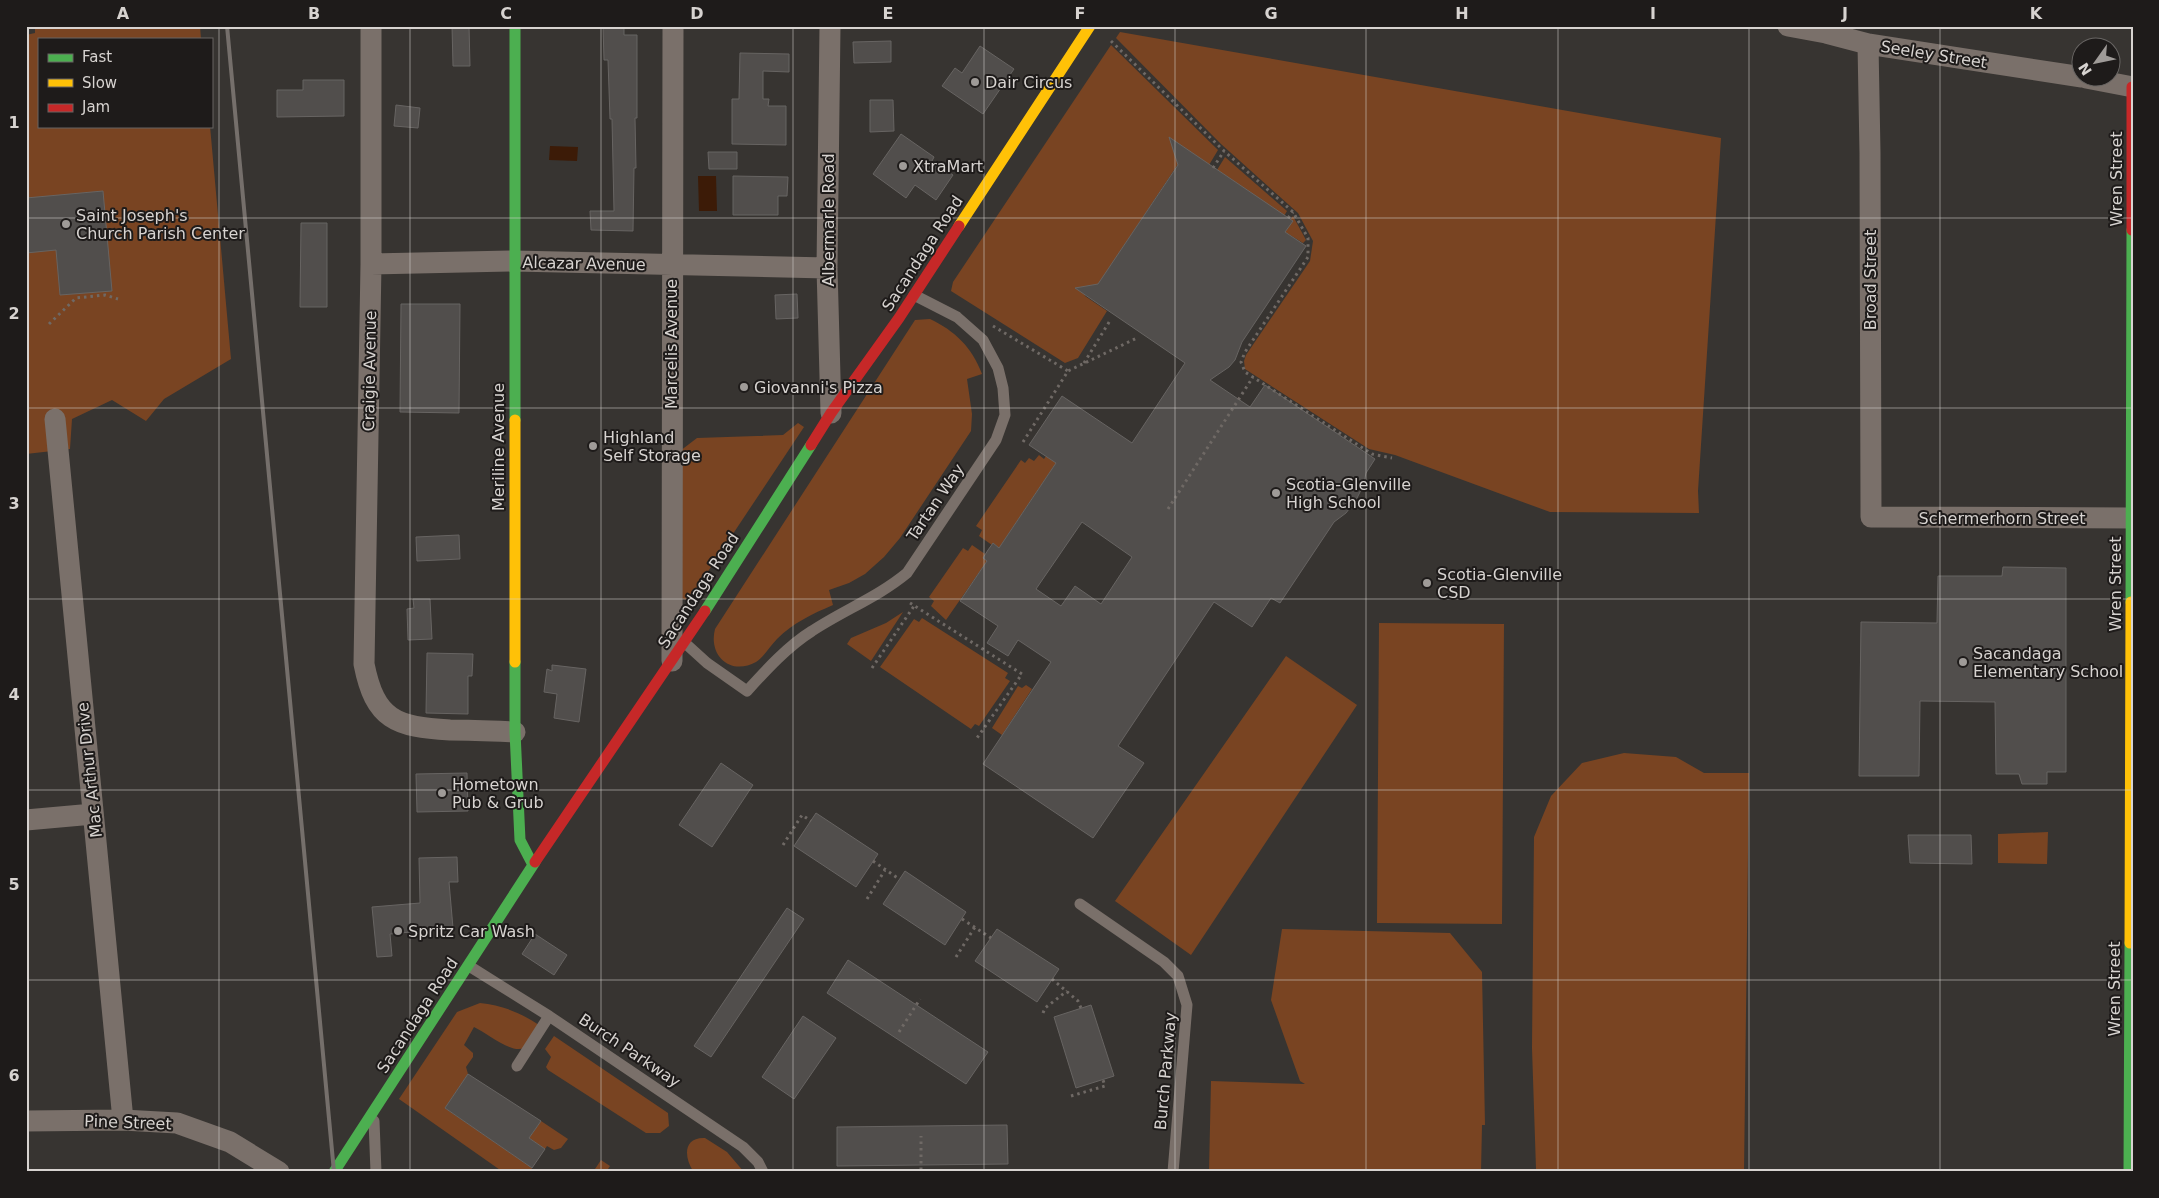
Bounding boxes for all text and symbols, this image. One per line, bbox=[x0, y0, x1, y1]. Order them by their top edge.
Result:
text: A bbox=[117, 4, 130, 23]
text: B bbox=[308, 4, 320, 23]
text: C bbox=[500, 4, 512, 23]
text: D bbox=[690, 4, 704, 23]
text: E bbox=[883, 4, 893, 23]
text: F bbox=[1075, 4, 1085, 23]
text: G bbox=[1264, 4, 1278, 23]
text: H bbox=[1455, 4, 1469, 23]
text: I bbox=[1650, 4, 1656, 23]
text: J bbox=[1841, 4, 1848, 23]
text: K bbox=[2030, 4, 2043, 23]
street label: Seeley Street bbox=[1879, 37, 1988, 72]
legend bbox=[38, 38, 212, 128]
north arrow bbox=[2072, 38, 2122, 88]
text: Fast bbox=[82, 48, 112, 66]
text: N bbox=[2075, 60, 2095, 78]
place label: Dair Circus bbox=[985, 73, 1072, 92]
text: Slow bbox=[82, 74, 117, 92]
marker: Dair Circus bbox=[969, 76, 981, 88]
text: Jam bbox=[81, 98, 110, 116]
text: 1 bbox=[8, 113, 20, 132]
street label: Wren Street bbox=[2107, 131, 2126, 227]
street label: Albermarle Road bbox=[819, 153, 838, 287]
place label: XtraMart bbox=[913, 157, 983, 176]
marker: XtraMart bbox=[897, 160, 909, 172]
street label: Sacandaga Road bbox=[878, 192, 967, 315]
place label: Saint Joseph's Church Parish Center bbox=[76, 206, 245, 243]
marker: Saint Joseph's Church Parish Center bbox=[60, 218, 72, 230]
street label: Broad Street bbox=[1861, 230, 1880, 330]
street label: Alcazar Avenue bbox=[522, 253, 646, 274]
street label: Marcelis Avenue bbox=[662, 279, 681, 409]
text: 2 bbox=[8, 304, 20, 323]
street label: Craigie Avenue bbox=[359, 310, 380, 432]
place label: Giovanni's Pizza bbox=[754, 378, 883, 397]
marker: Giovanni's Pizza bbox=[738, 381, 750, 393]
street label: Meriline Avenue bbox=[489, 383, 508, 511]
place label: Highland Self Storage bbox=[603, 428, 701, 465]
marker: Highland Self Storage bbox=[587, 440, 599, 452]
street label: Tartan Way bbox=[902, 460, 968, 545]
place label: Scotia-Glenville High School bbox=[1286, 475, 1411, 512]
marker: Scotia-Glenville High School bbox=[1270, 487, 1282, 499]
text: 3 bbox=[8, 494, 20, 513]
street label: Schermerhorn Street bbox=[1918, 509, 2086, 528]
street label: Sacandaga Road bbox=[654, 529, 743, 652]
street label: Wren Street bbox=[2106, 536, 2125, 632]
place label: Scotia-Glenville CSD bbox=[1437, 565, 1562, 602]
marker: Scotia-Glenville CSD bbox=[1421, 577, 1433, 589]
place label: Sacandaga Elementary School bbox=[1973, 644, 2123, 681]
marker: Sacandaga Elementary School bbox=[1957, 656, 1969, 668]
text: 4 bbox=[8, 685, 20, 704]
street label: Mac Arthur Drive bbox=[73, 701, 106, 839]
place label: Hometown Pub & Grub bbox=[452, 775, 544, 812]
marker: Hometown Pub & Grub bbox=[436, 787, 448, 799]
text: 5 bbox=[8, 875, 20, 894]
place label: Spritz Car Wash bbox=[408, 922, 535, 941]
marker: Spritz Car Wash bbox=[392, 925, 404, 937]
street label: Wren Street bbox=[2105, 941, 2124, 1037]
street label: Sacandaga Road bbox=[373, 954, 462, 1077]
street label: Burch Parkway bbox=[575, 1009, 684, 1091]
street label: Burch Parkway bbox=[1151, 1011, 1180, 1131]
text: 6 bbox=[8, 1066, 20, 1085]
street label: Pine Street bbox=[84, 1111, 172, 1134]

